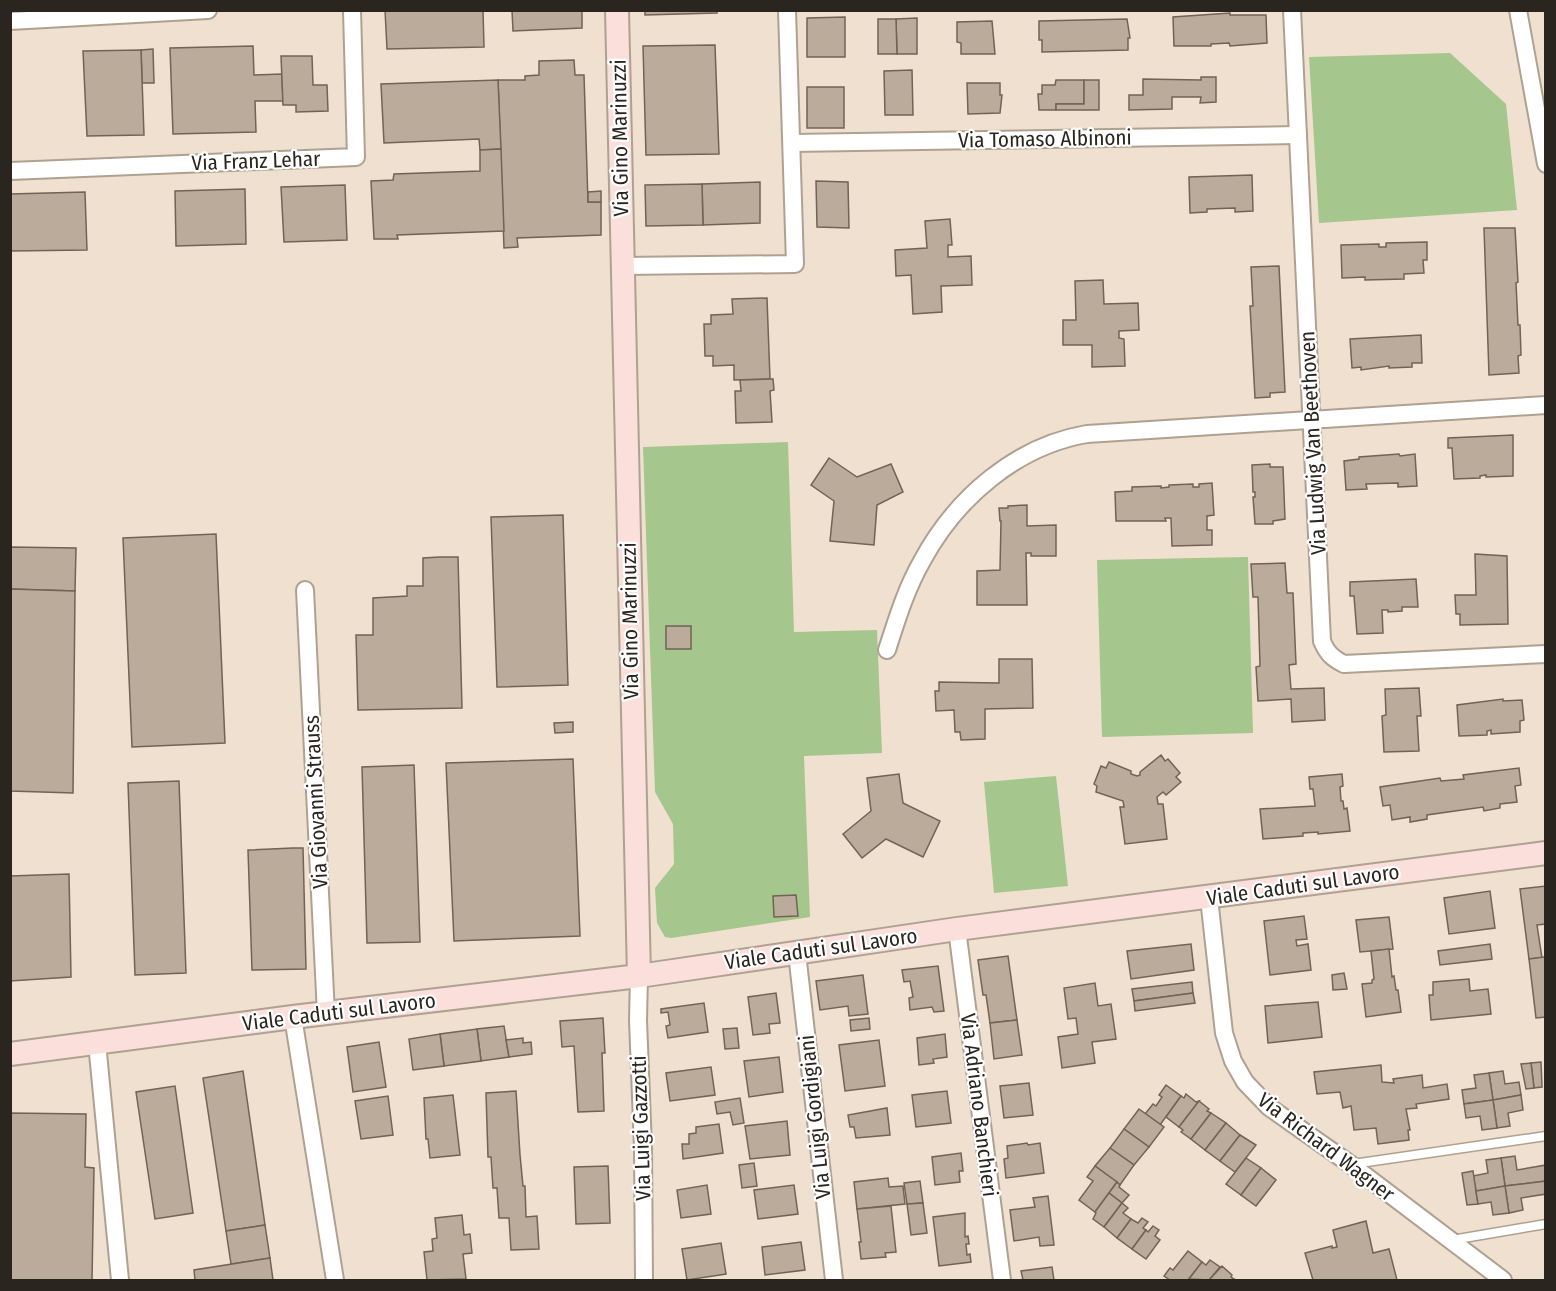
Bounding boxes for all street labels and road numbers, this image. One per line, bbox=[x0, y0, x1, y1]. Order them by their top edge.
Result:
street label: Via Gino Marinuzzi bbox=[606, 59, 634, 217]
street label: Via Tomaso Albinoni bbox=[958, 124, 1132, 154]
street label: Via Franz Lehar bbox=[191, 146, 321, 176]
street label: Via Ludwig Van Beethoven bbox=[1294, 330, 1332, 556]
street label: Via Gino Marinuzzi bbox=[616, 542, 644, 700]
street label: Via Giovanni Strauss bbox=[298, 714, 334, 890]
street label: Viale Caduti sul Lavoro bbox=[1205, 859, 1401, 911]
street label: Viale Caduti sul Lavoro bbox=[723, 923, 919, 975]
street label: Viale Caduti sul Lavoro bbox=[241, 987, 437, 1037]
street label: Via Adriano Banchieri bbox=[955, 1012, 1003, 1198]
street label: Via Luigi Gordigiani bbox=[793, 1034, 837, 1200]
street label: Via Luigi Gazzotti bbox=[625, 1055, 657, 1201]
street label: Via Richard Wagner bbox=[1252, 1087, 1400, 1207]

